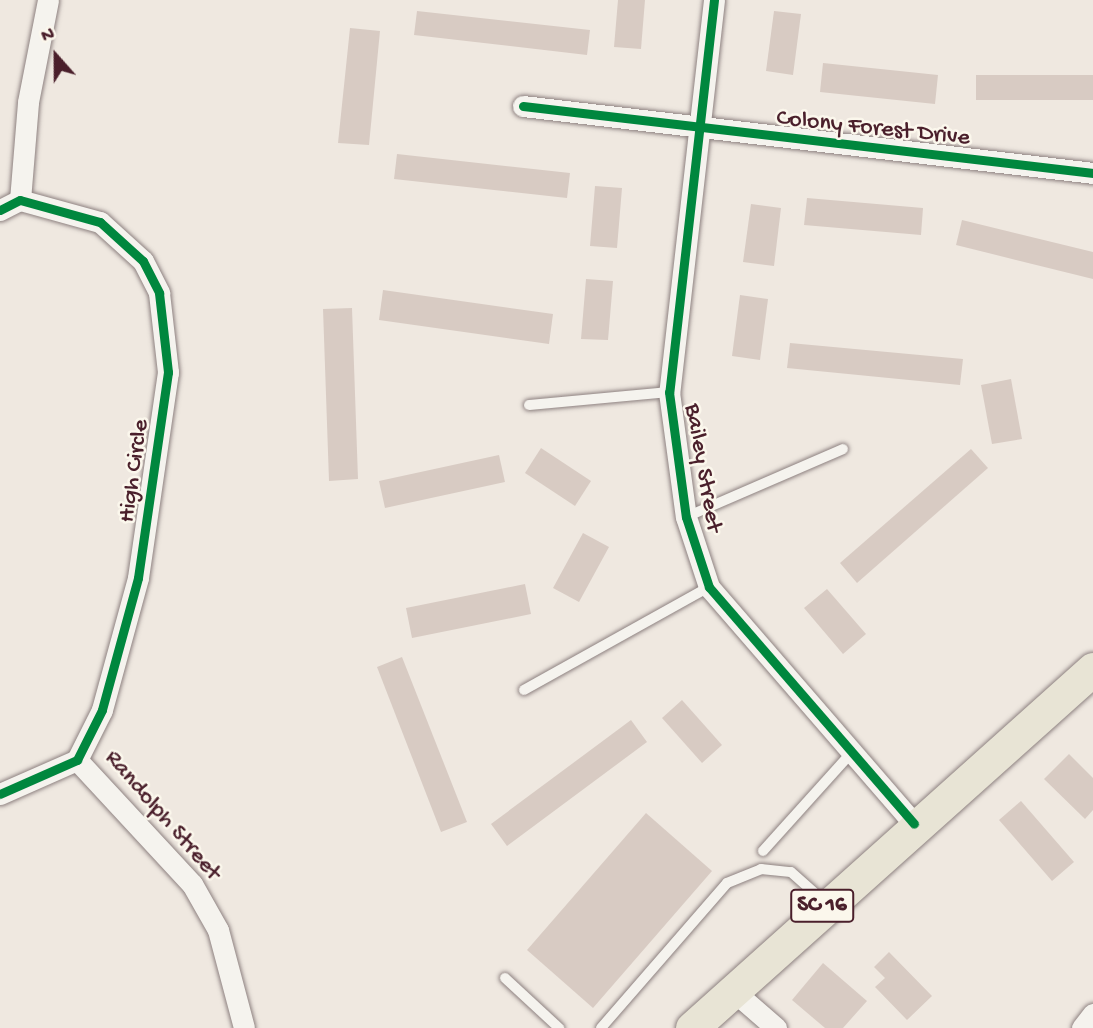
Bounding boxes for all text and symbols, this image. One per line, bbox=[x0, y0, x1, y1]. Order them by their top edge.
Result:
north arrow bbox=[21, 21, 91, 91]
text: N bbox=[38, 23, 58, 49]
street label: Colony Forest Drive bbox=[775, 105, 971, 153]
street label: Bailey Street bbox=[677, 402, 727, 534]
street label: High Circle bbox=[114, 418, 156, 524]
street label: Randolph Street bbox=[98, 745, 226, 887]
road number: SC 16 bbox=[789, 886, 855, 925]

